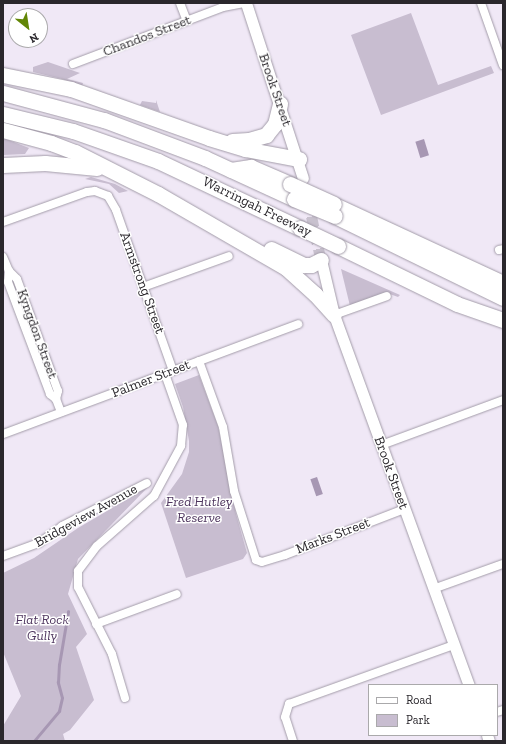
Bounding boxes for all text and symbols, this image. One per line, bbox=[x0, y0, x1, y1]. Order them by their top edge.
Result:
north arrow bbox=[8, 8, 48, 48]
street label: Chandos Street bbox=[101, 12, 193, 60]
text: N bbox=[27, 30, 41, 46]
street label: Brook Street bbox=[255, 51, 295, 129]
street label: Warringah Freeway bbox=[200, 173, 314, 241]
street label: Armstrong Street bbox=[116, 230, 168, 336]
street label: Kyngdon Street bbox=[13, 287, 61, 381]
street label: Palmer Street bbox=[109, 356, 193, 402]
street label: Brook Street bbox=[370, 434, 412, 512]
street label: Bridgeview Avenue bbox=[31, 481, 141, 551]
park label: Fred Hutley Reserve bbox=[166, 494, 232, 526]
street label: Marks Street bbox=[293, 514, 373, 558]
park label: Flat Rock Gully bbox=[15, 612, 69, 644]
legend bbox=[368, 684, 498, 736]
text: Road bbox=[406, 693, 432, 707]
text: Park bbox=[406, 713, 430, 727]

